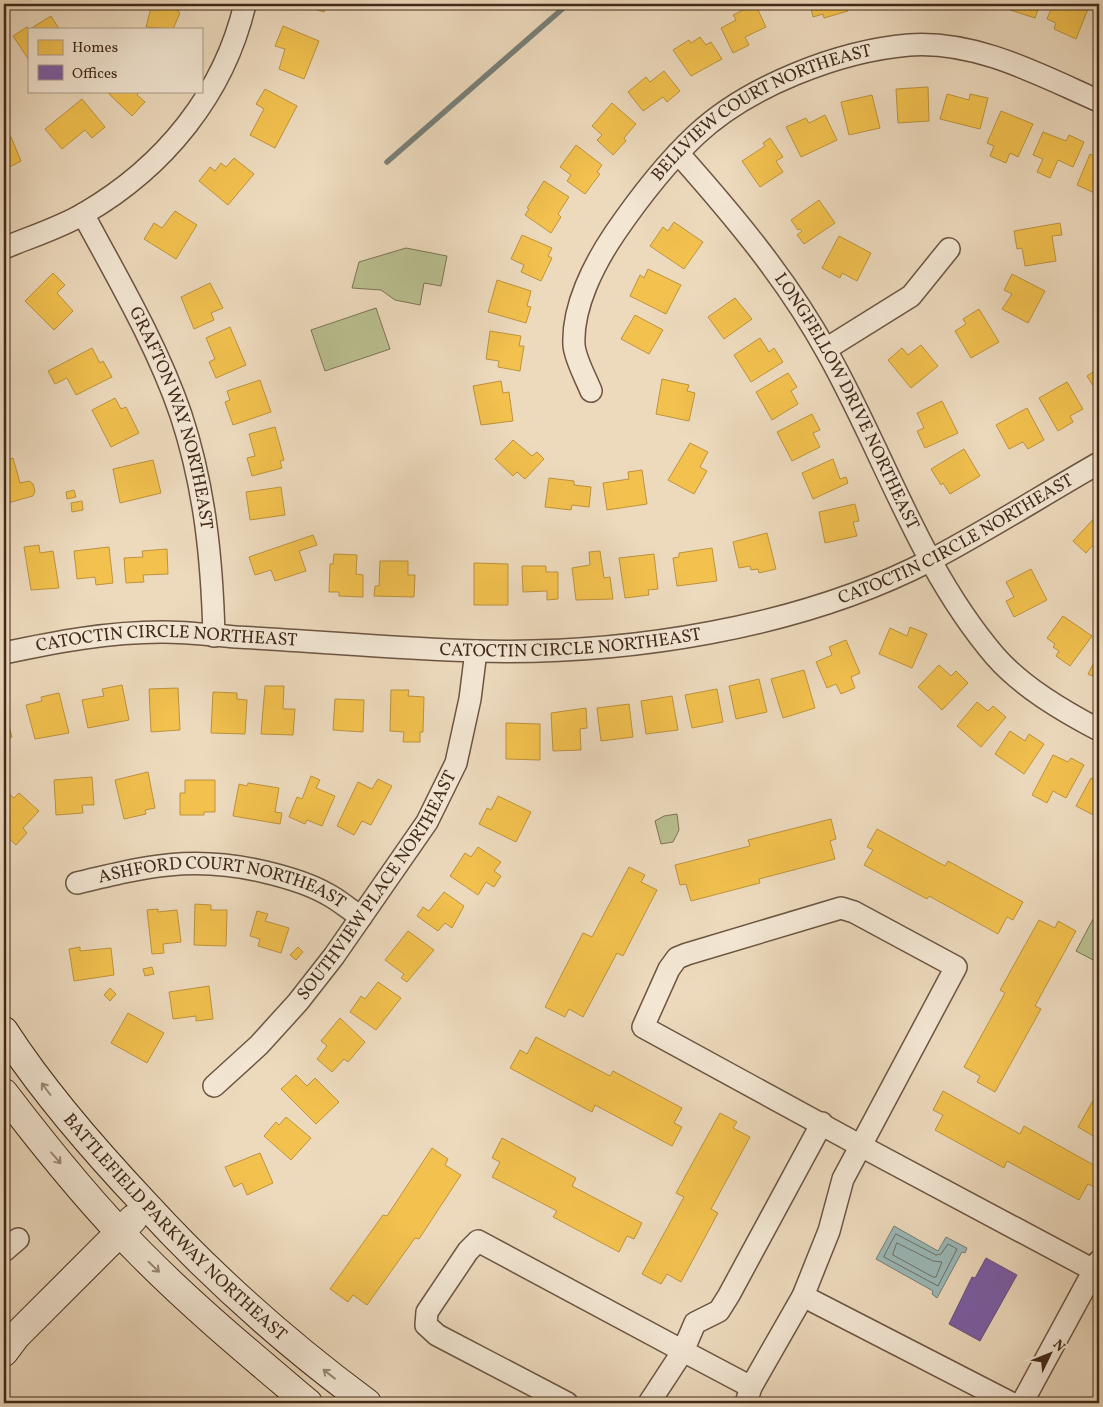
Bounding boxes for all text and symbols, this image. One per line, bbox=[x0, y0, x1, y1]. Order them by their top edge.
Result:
legend bbox=[28, 28, 202, 92]
text: Homes bbox=[72, 38, 118, 59]
street label: BELLVIEW COURT NORTHEAST bbox=[646, 38, 874, 187]
text: Offices bbox=[72, 64, 117, 85]
street label: LONGFELLOW DRIVE NORTHEAST bbox=[768, 268, 925, 535]
street label: GRAFTON WAY NORTHEAST bbox=[123, 302, 219, 532]
street label: CATOCTIN CIRCLE NORTHEAST bbox=[835, 468, 1078, 611]
street label: CATOCTIN CIRCLE NORTHEAST bbox=[34, 619, 299, 659]
street label: CATOCTIN CIRCLE NORTHEAST bbox=[439, 622, 704, 664]
street label: SOUTHVIEW PLACE NORTHEAST bbox=[291, 766, 463, 1006]
street label: ASHFORD COURT NORTHEAST bbox=[96, 851, 351, 915]
one-way arrow bbox=[40, 1083, 51, 1096]
street label: BATTLEFIELD PARKWAY NORTHEAST bbox=[57, 1108, 293, 1347]
one-way arrow bbox=[51, 1152, 62, 1165]
one-way arrow bbox=[148, 1261, 160, 1273]
north arrow bbox=[1026, 1330, 1076, 1380]
text: N bbox=[1048, 1336, 1069, 1356]
one-way arrow bbox=[323, 1368, 336, 1379]

